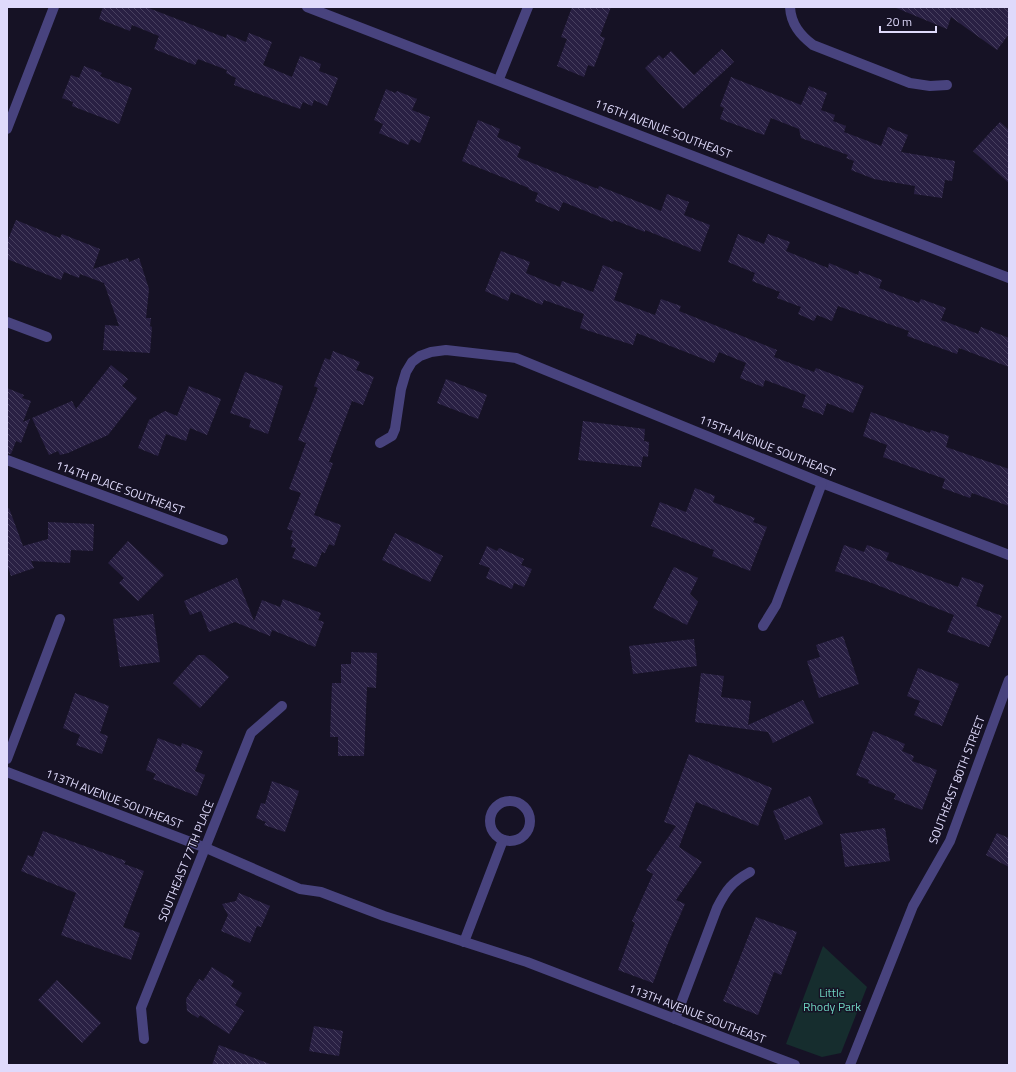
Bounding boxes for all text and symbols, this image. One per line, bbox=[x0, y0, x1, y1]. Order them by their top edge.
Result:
scale bar bbox=[880, 8, 936, 34]
text: 20 m bbox=[886, 12, 912, 31]
street label: 116TH AVENUE SOUTHEAST bbox=[592, 94, 735, 164]
street label: 115TH AVENUE SOUTHEAST bbox=[696, 409, 839, 482]
street label: 114TH PLACE SOUTHEAST bbox=[53, 455, 188, 520]
street label: SOUTHEAST 80TH STREET bbox=[923, 712, 990, 847]
street label: 113TH AVENUE SOUTHEAST bbox=[43, 764, 186, 834]
street label: SOUTHEAST 77TH PLACE bbox=[153, 797, 219, 924]
street label: 113TH AVENUE SOUTHEAST bbox=[626, 979, 769, 1049]
park label: Little Rhody Park bbox=[803, 983, 861, 1016]

